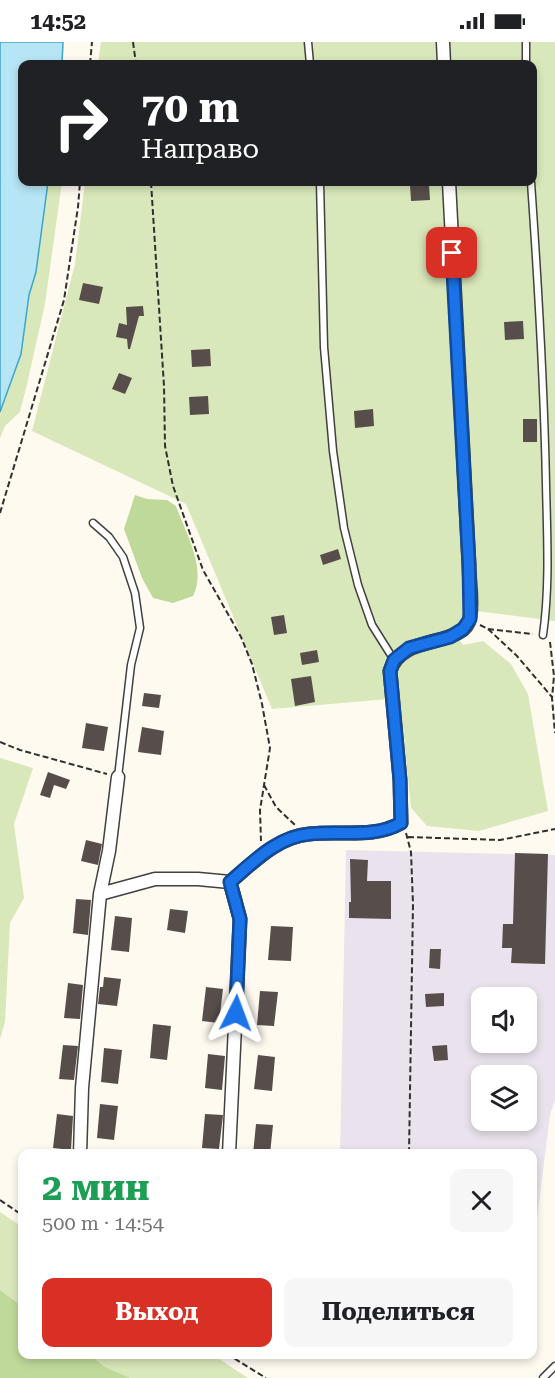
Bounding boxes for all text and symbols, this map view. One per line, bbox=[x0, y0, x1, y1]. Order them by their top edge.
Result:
text: 14:52 bbox=[30, 9, 86, 34]
text: 70 m bbox=[141, 83, 239, 132]
icon: right bbox=[42, 84, 120, 162]
text: Направо bbox=[141, 133, 259, 165]
pin bbox=[426, 227, 477, 278]
icon: arrive bbox=[435, 236, 468, 269]
position arrow bbox=[204, 981, 268, 1045]
map controls bbox=[471, 987, 537, 1131]
button: sound bbox=[471, 987, 537, 1053]
button: layers bbox=[471, 1065, 537, 1131]
text: 2 мин bbox=[42, 1167, 150, 1209]
button: close bbox=[450, 1169, 513, 1232]
text: 500 m · 14:54 bbox=[42, 1211, 164, 1235]
button: Выход bbox=[42, 1278, 272, 1347]
button: Поделиться bbox=[284, 1278, 513, 1347]

